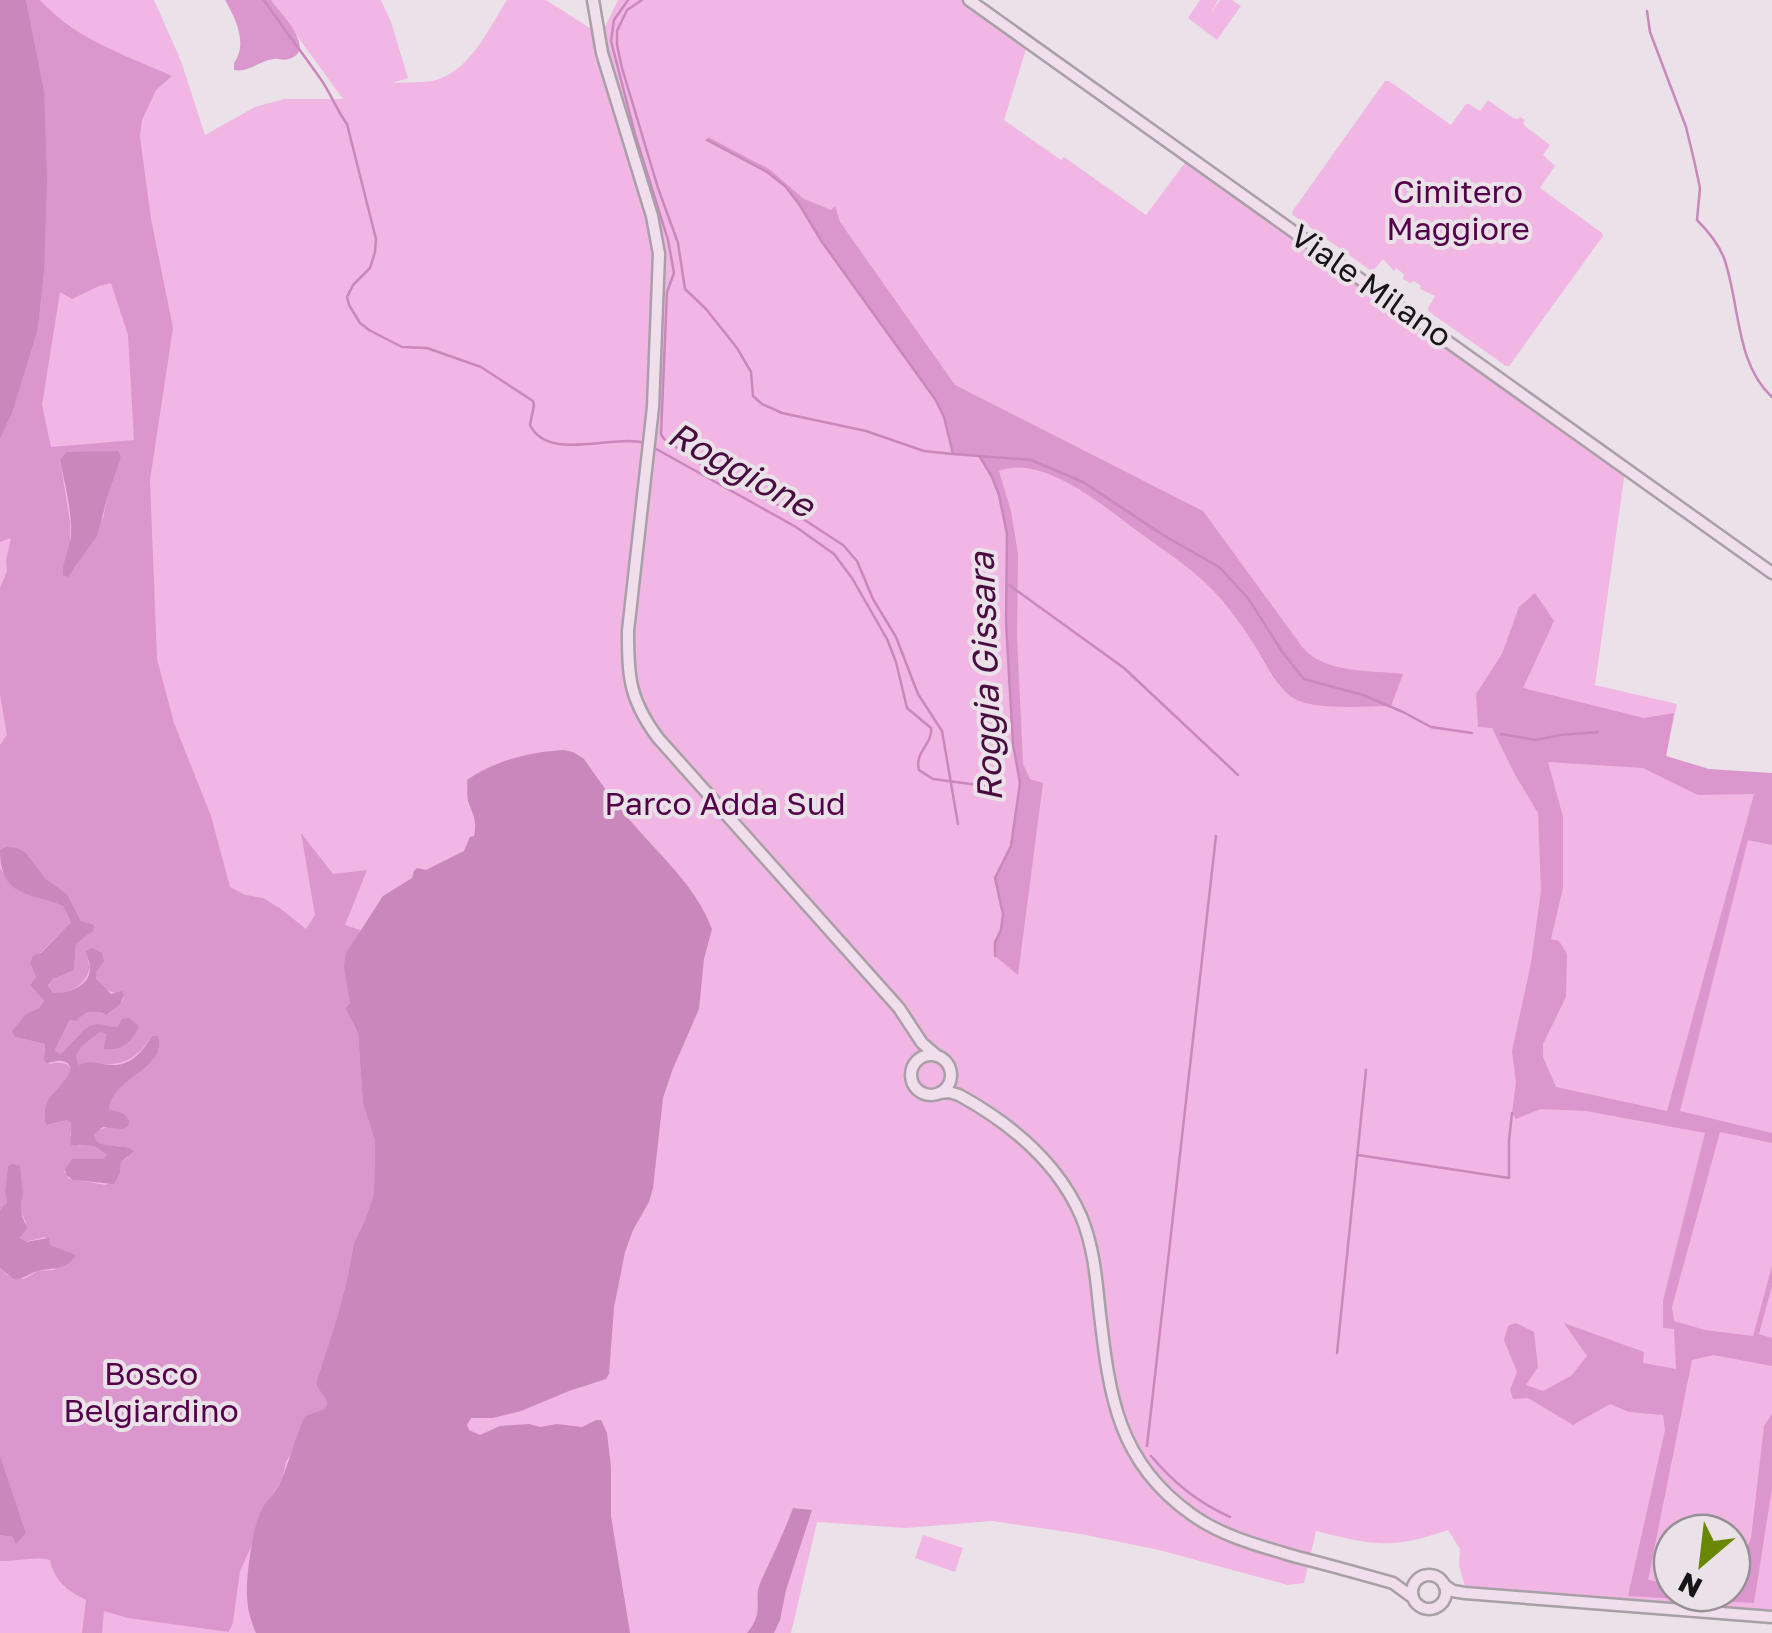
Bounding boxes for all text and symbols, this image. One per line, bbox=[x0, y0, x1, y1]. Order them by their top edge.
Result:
park label: Cimitero Maggiore bbox=[1386, 172, 1530, 247]
street label: Viale Milano bbox=[1284, 216, 1459, 355]
water label: Roggione bbox=[661, 412, 824, 528]
water label: Roggia Gissara bbox=[960, 550, 1010, 802]
park label: Parco Adda Sud bbox=[604, 784, 846, 822]
park label: Bosco Belgiardino bbox=[63, 1354, 239, 1429]
north arrow bbox=[1652, 1513, 1752, 1613]
text: N bbox=[1673, 1566, 1707, 1605]

